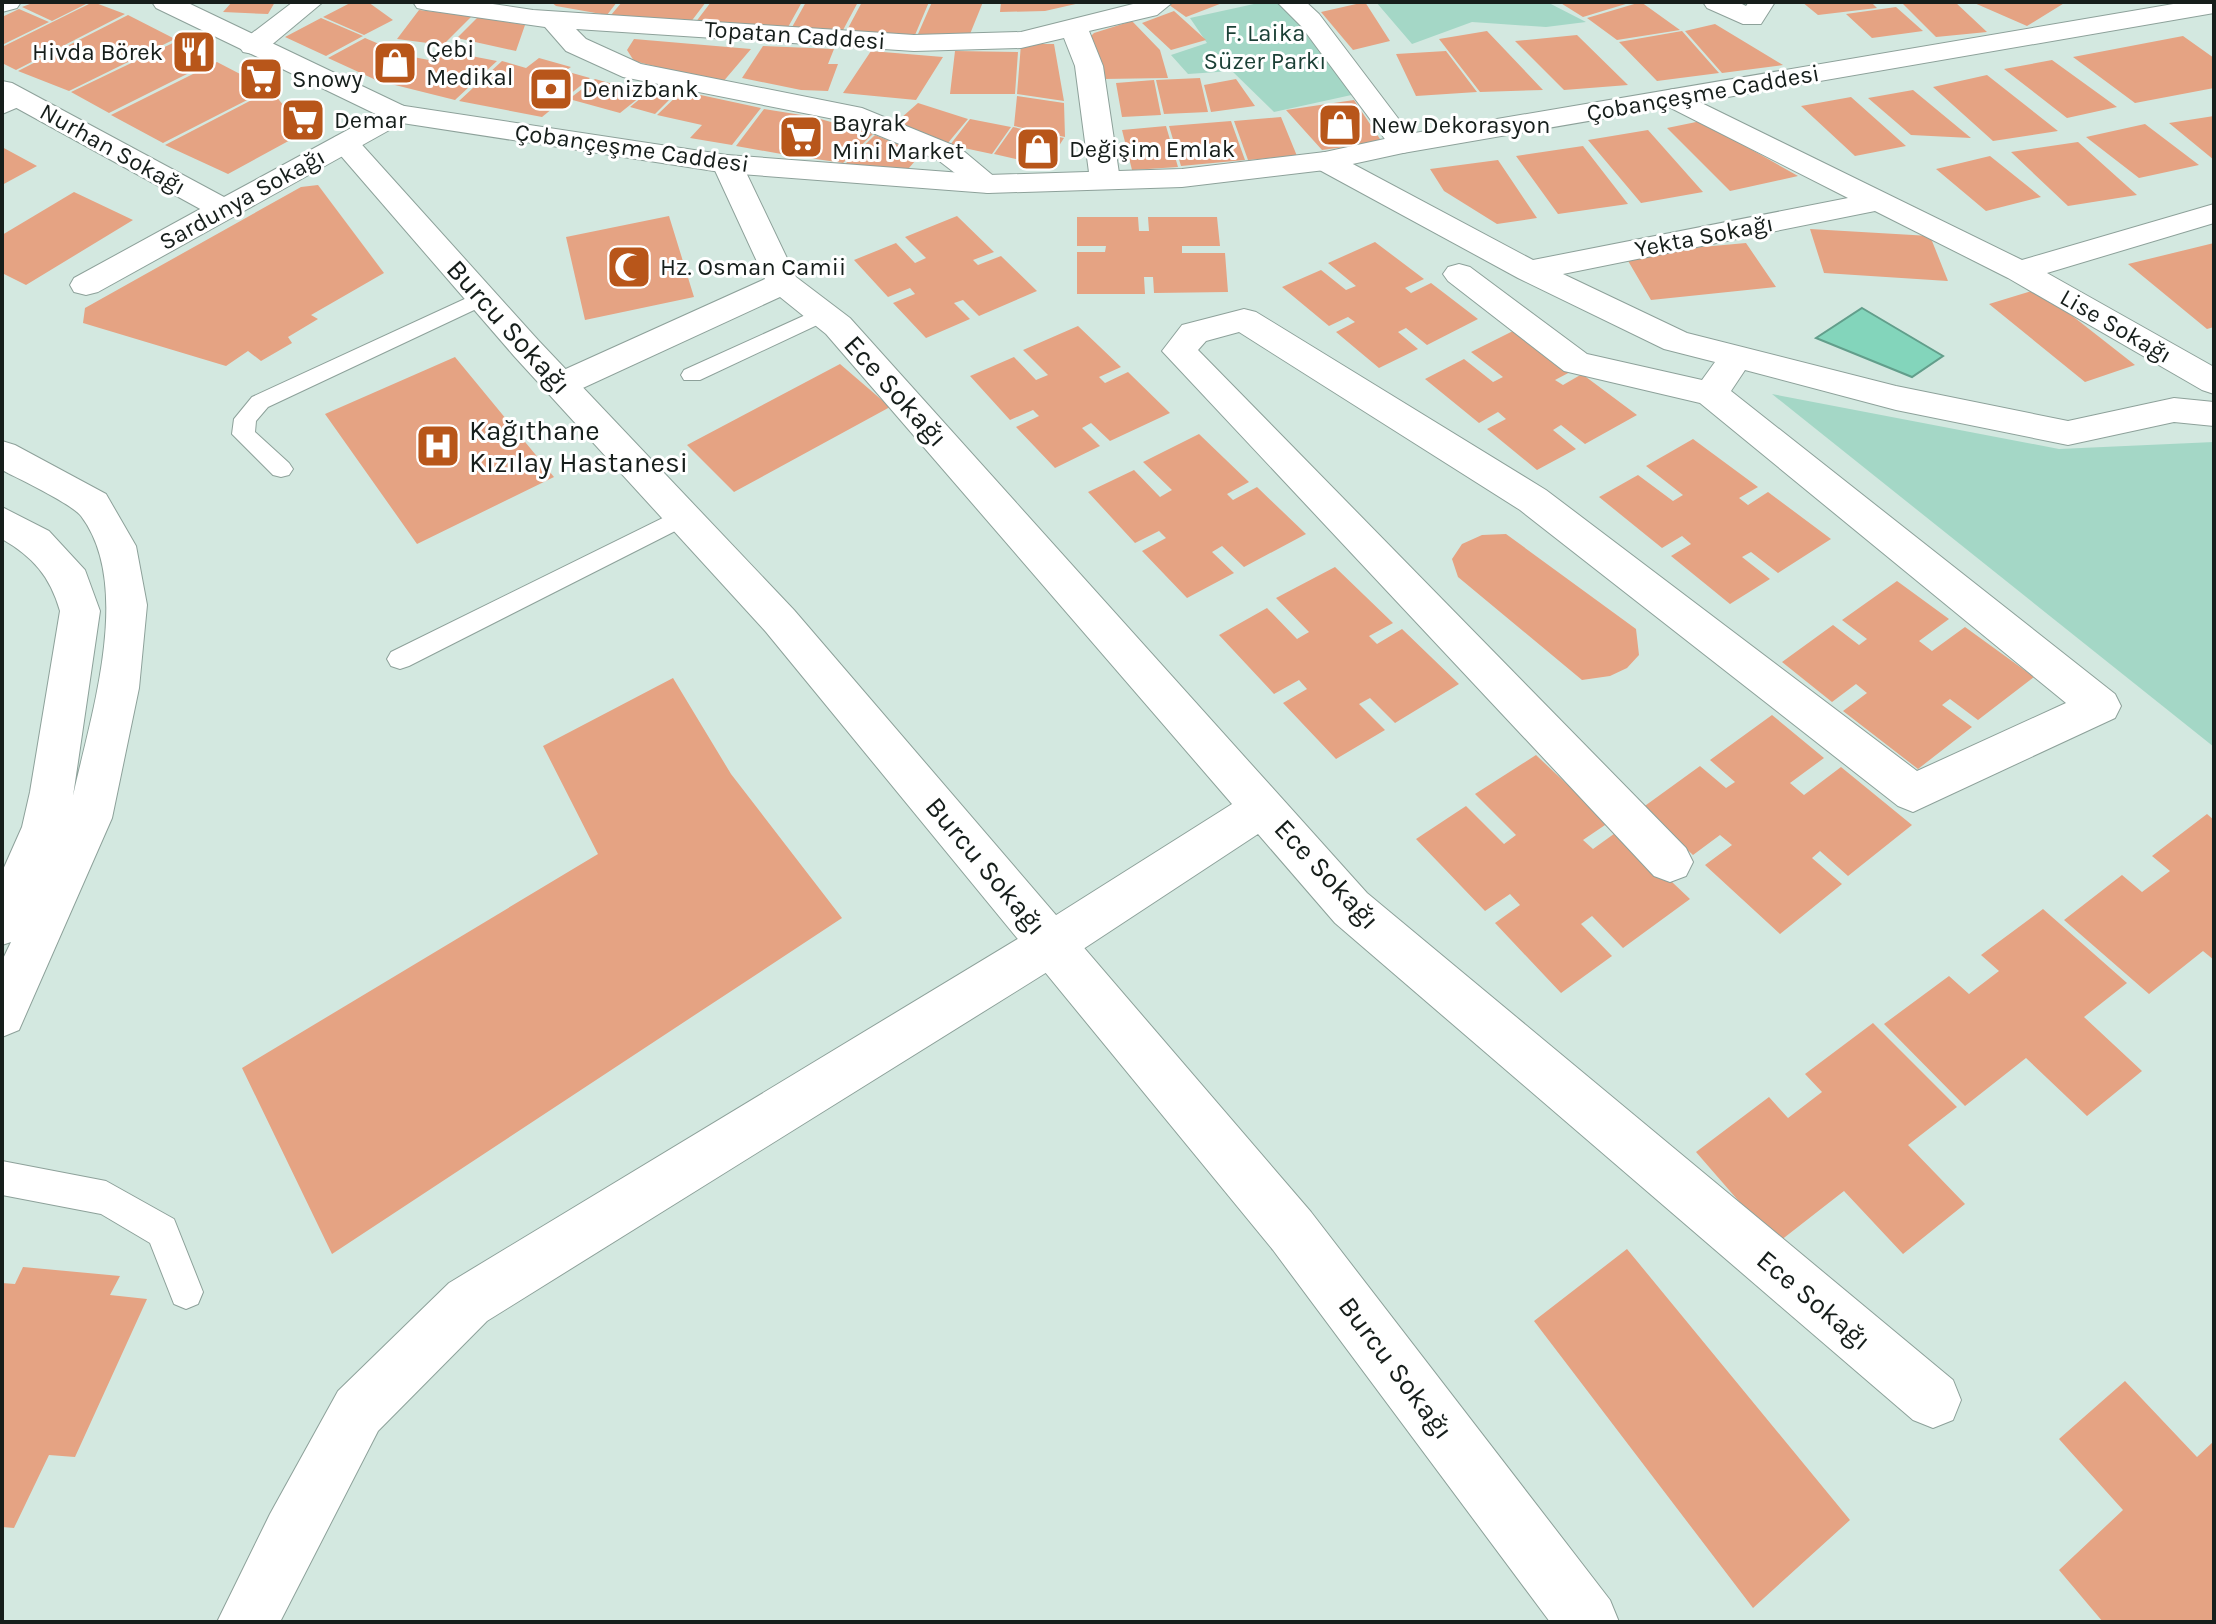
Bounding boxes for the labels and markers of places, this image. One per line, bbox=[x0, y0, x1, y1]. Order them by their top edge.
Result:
restaurant icon: Hivda Börek bbox=[170, 28, 218, 76]
place label: Çebi Medikal bbox=[426, 35, 513, 91]
place label: Hivda Börek bbox=[32, 38, 163, 66]
shop icon: Çebi Medikal bbox=[371, 39, 419, 87]
supermarket icon: Snowy bbox=[237, 55, 285, 103]
place label: Snowy bbox=[292, 65, 363, 93]
bank icon: Denizbank bbox=[527, 65, 575, 113]
place label: Denizbank bbox=[582, 75, 699, 103]
supermarket icon: Demar bbox=[279, 96, 327, 144]
shop icon: New Dekorasyon bbox=[1316, 101, 1364, 149]
place label: Demar bbox=[334, 106, 407, 134]
place label: Bayrak Mini Market bbox=[832, 109, 964, 165]
place label: New Dekorasyon bbox=[1371, 111, 1550, 139]
supermarket icon: Bayrak Mini Market bbox=[777, 113, 825, 161]
shop icon: Değişim Emlak bbox=[1014, 125, 1062, 173]
place label: Değişim Emlak bbox=[1069, 135, 1235, 163]
mosque icon: Hz. Osman Camii bbox=[605, 243, 653, 291]
place label: Hz. Osman Camii bbox=[660, 253, 846, 281]
place label: Kağıthane Kızılay Hastanesi bbox=[469, 414, 688, 479]
hospital icon: Kağıthane Kızılay Hastanesi bbox=[414, 422, 462, 470]

